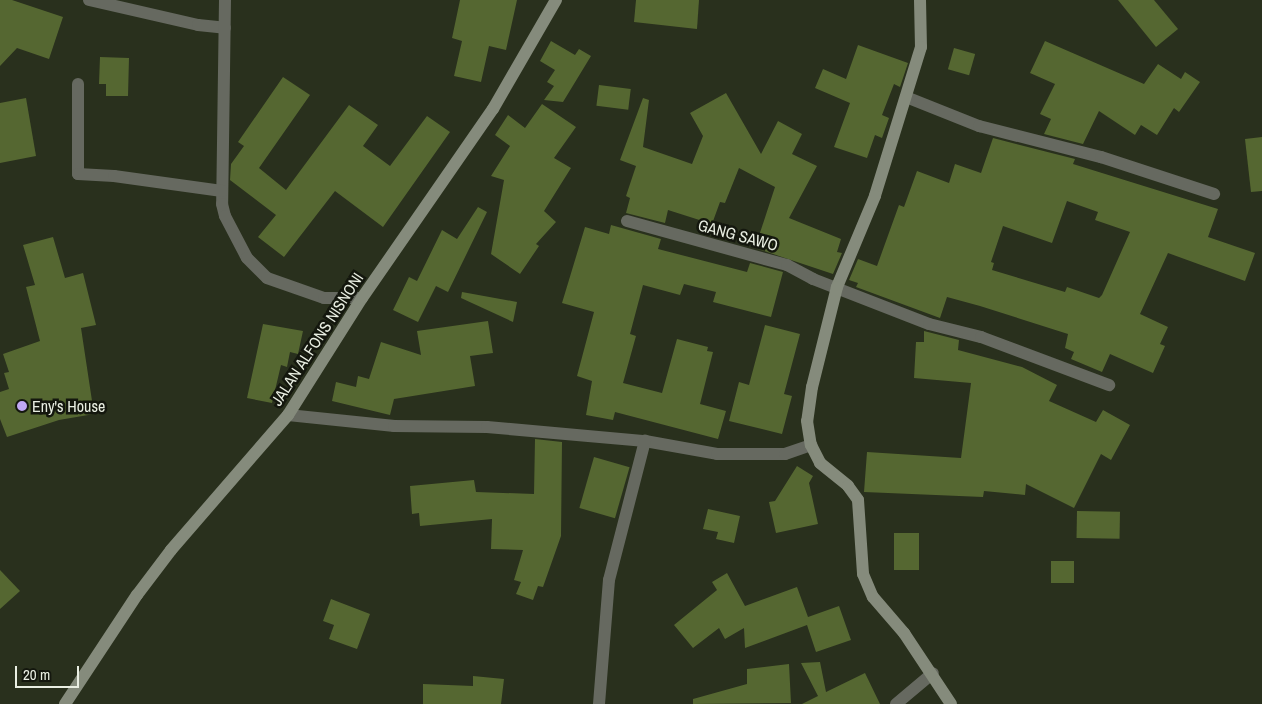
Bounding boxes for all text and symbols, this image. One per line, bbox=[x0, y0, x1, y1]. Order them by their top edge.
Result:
street label: GANG SAWO bbox=[696, 215, 780, 255]
street label: JALAN ALFONS NISNONI bbox=[267, 269, 367, 409]
place label: Eny's House bbox=[32, 396, 105, 416]
marker: Eny's House bbox=[16, 400, 28, 412]
scale bar bbox=[18, 656, 81, 688]
text: 20 m bbox=[23, 664, 50, 685]

